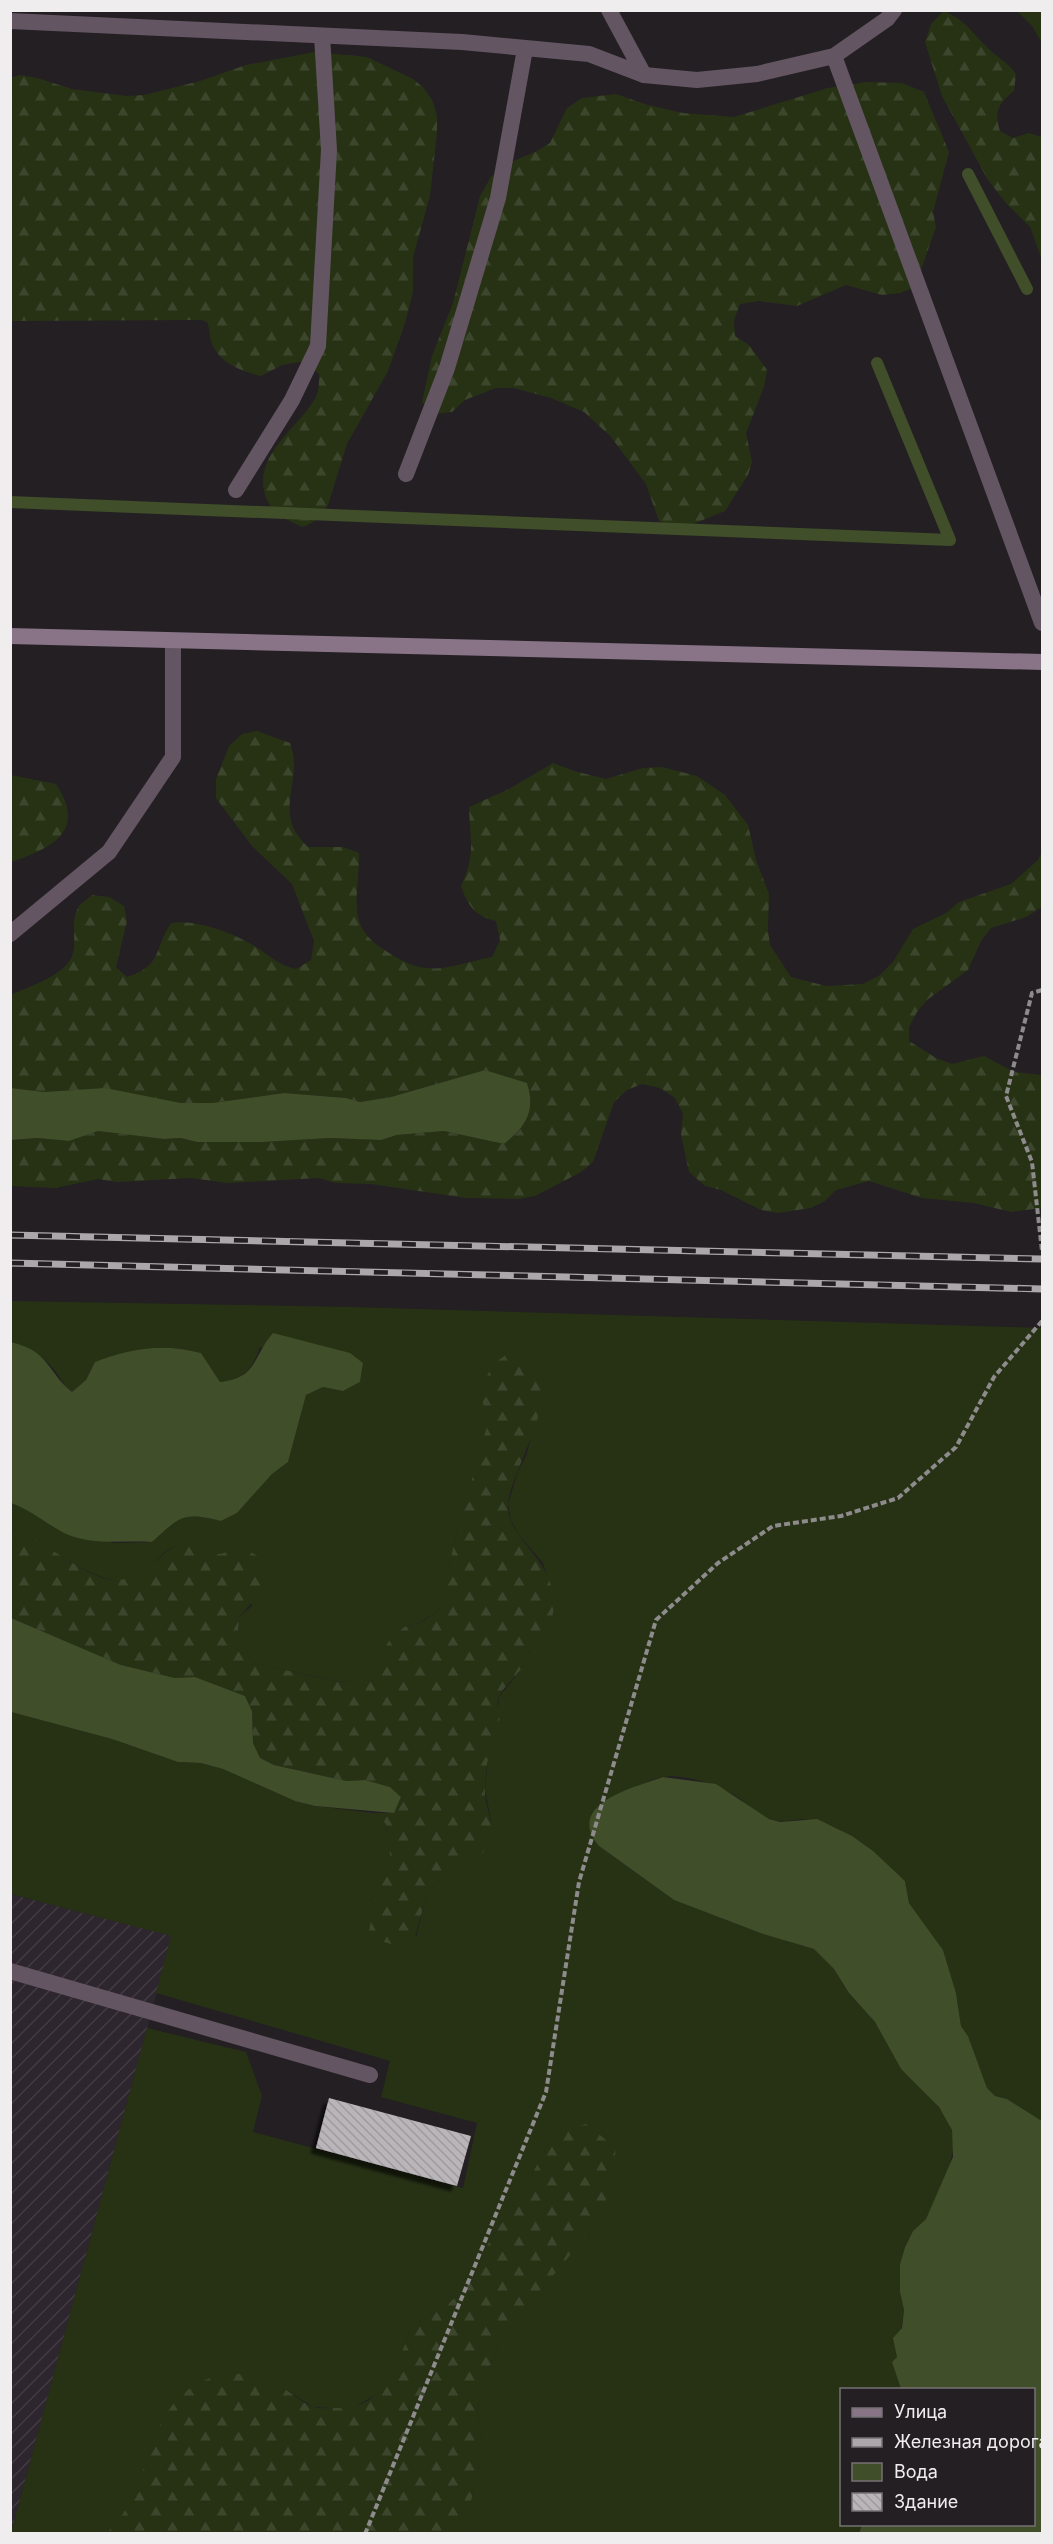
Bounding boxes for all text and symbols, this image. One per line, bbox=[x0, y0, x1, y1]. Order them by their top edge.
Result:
legend bbox=[840, 2388, 1035, 2526]
text: Улица bbox=[894, 2401, 947, 2422]
text: Железная дорога bbox=[894, 2431, 1049, 2452]
text: Вода bbox=[894, 2461, 938, 2482]
text: Здание bbox=[894, 2491, 958, 2512]

